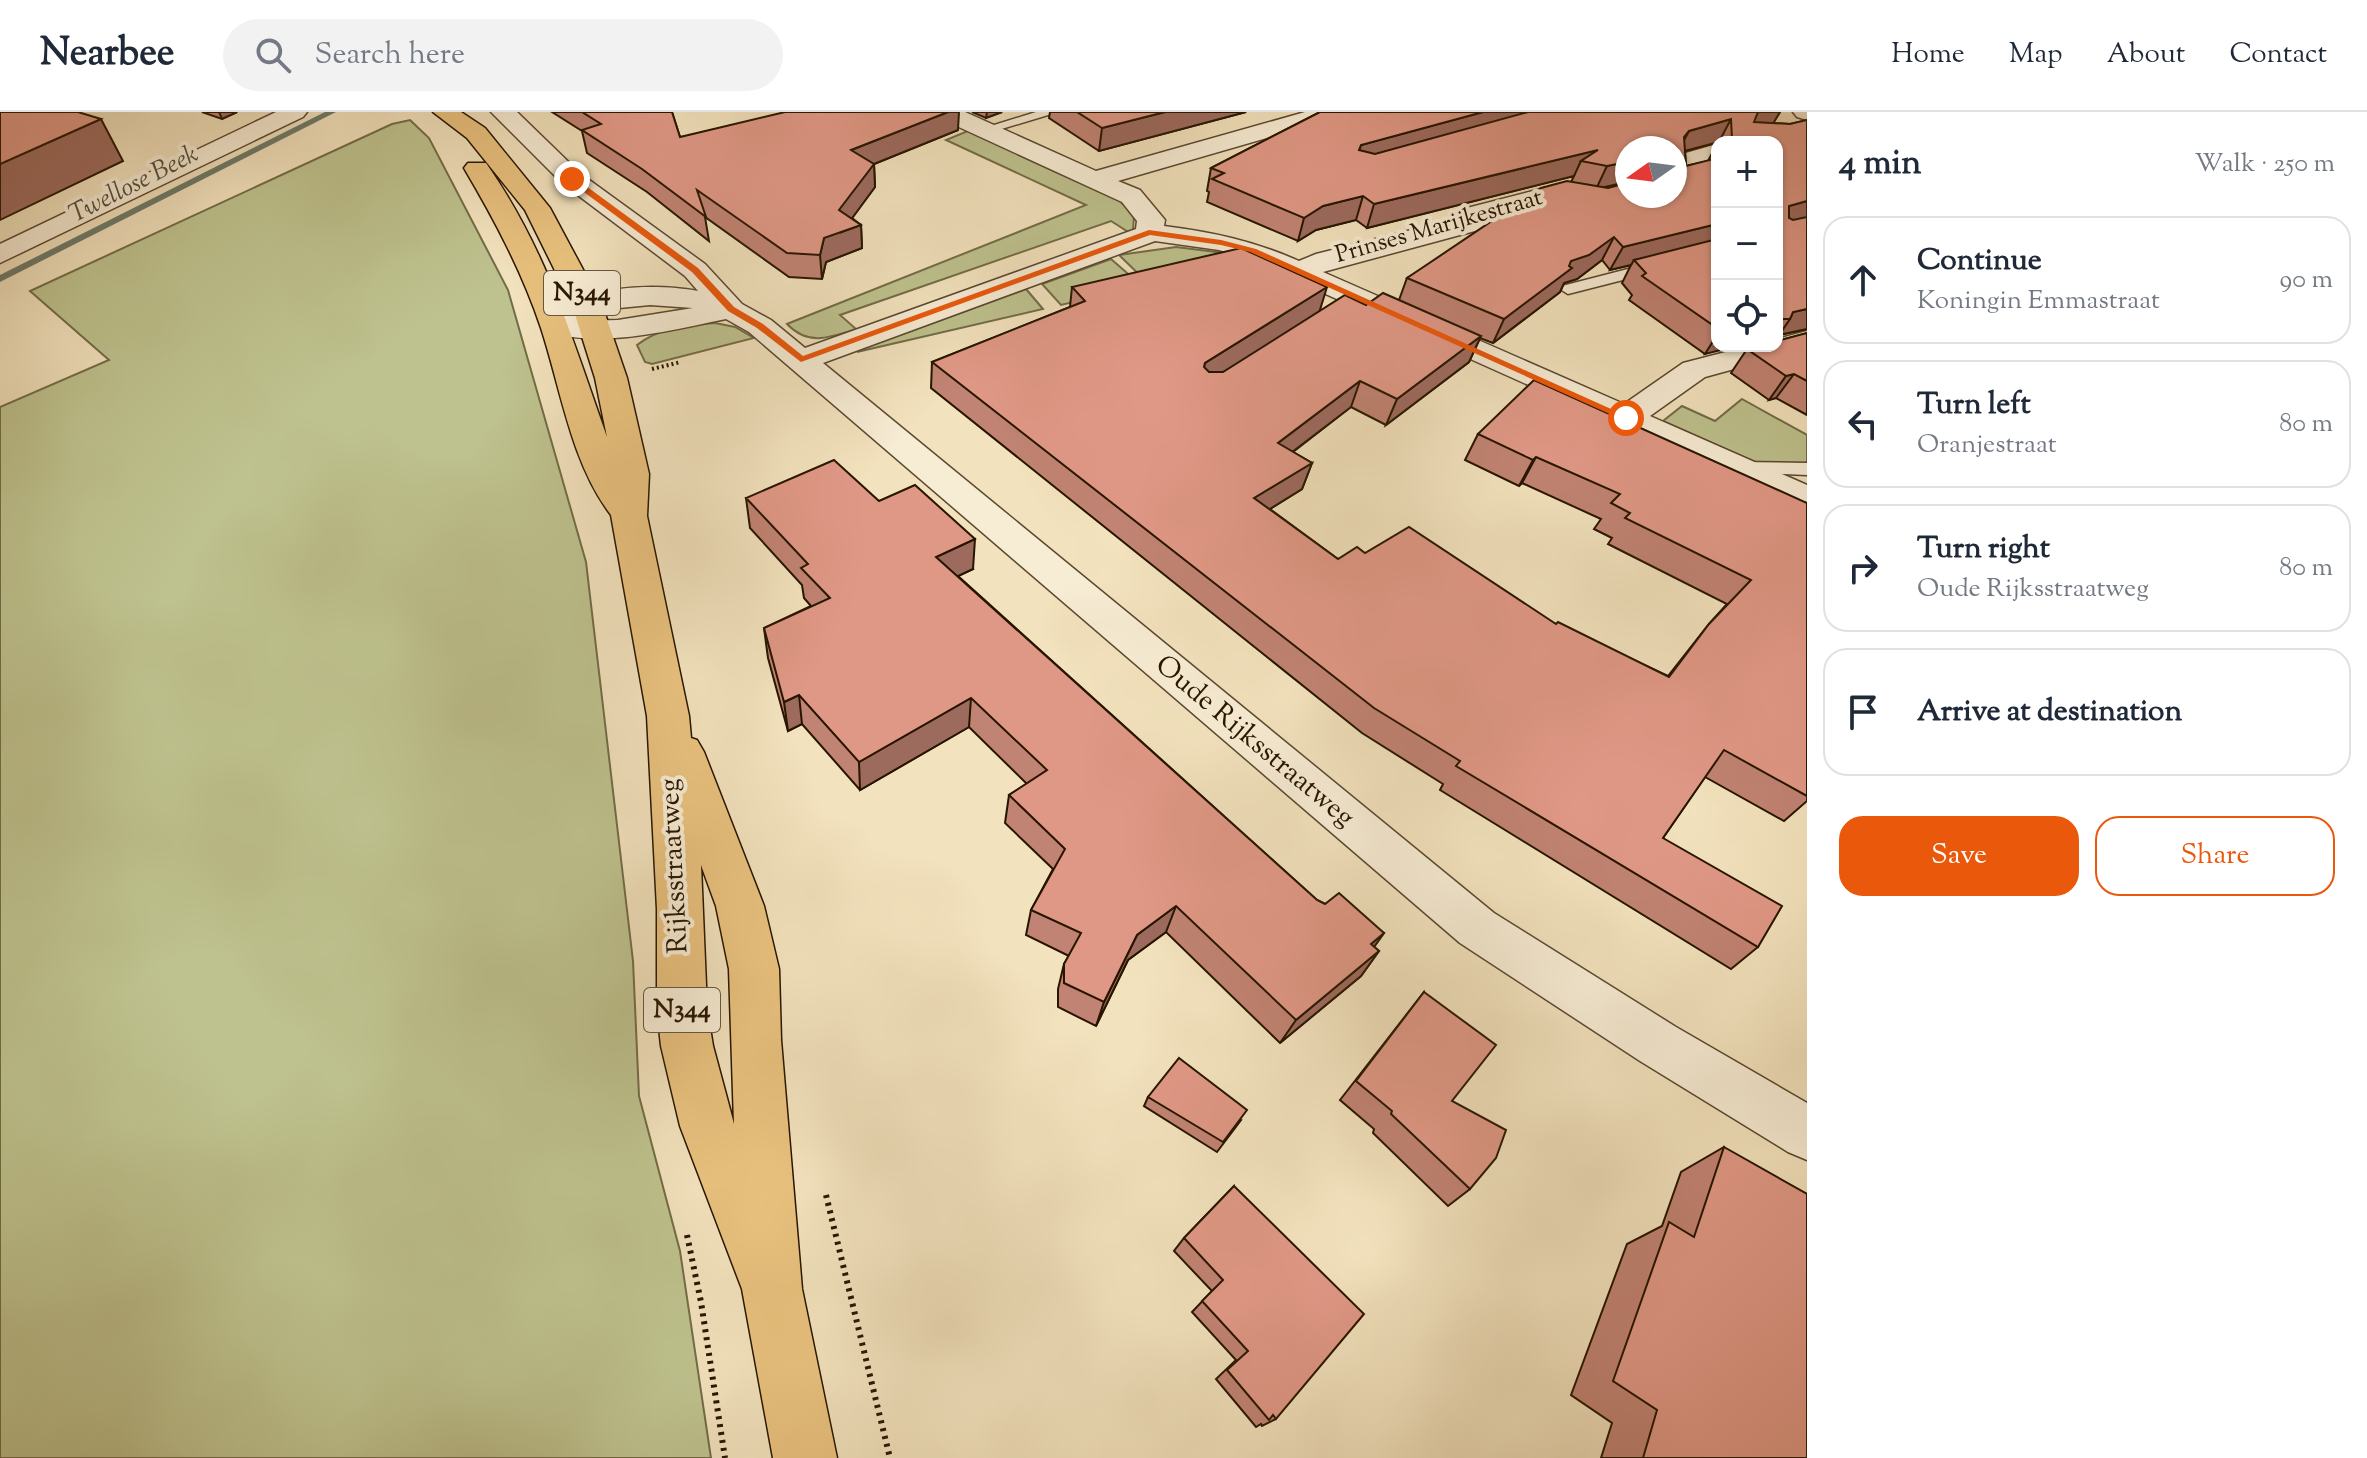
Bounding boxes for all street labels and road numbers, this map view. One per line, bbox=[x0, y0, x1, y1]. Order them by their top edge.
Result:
street label: Prinses Marijkestraat bbox=[1331, 181, 1547, 273]
road number: N344 bbox=[544, 271, 620, 315]
street label: Oude Rijksstraatweg bbox=[1146, 646, 1362, 838]
street label: Rijksstraatweg bbox=[650, 778, 700, 954]
road number: N344 bbox=[644, 988, 720, 1032]

